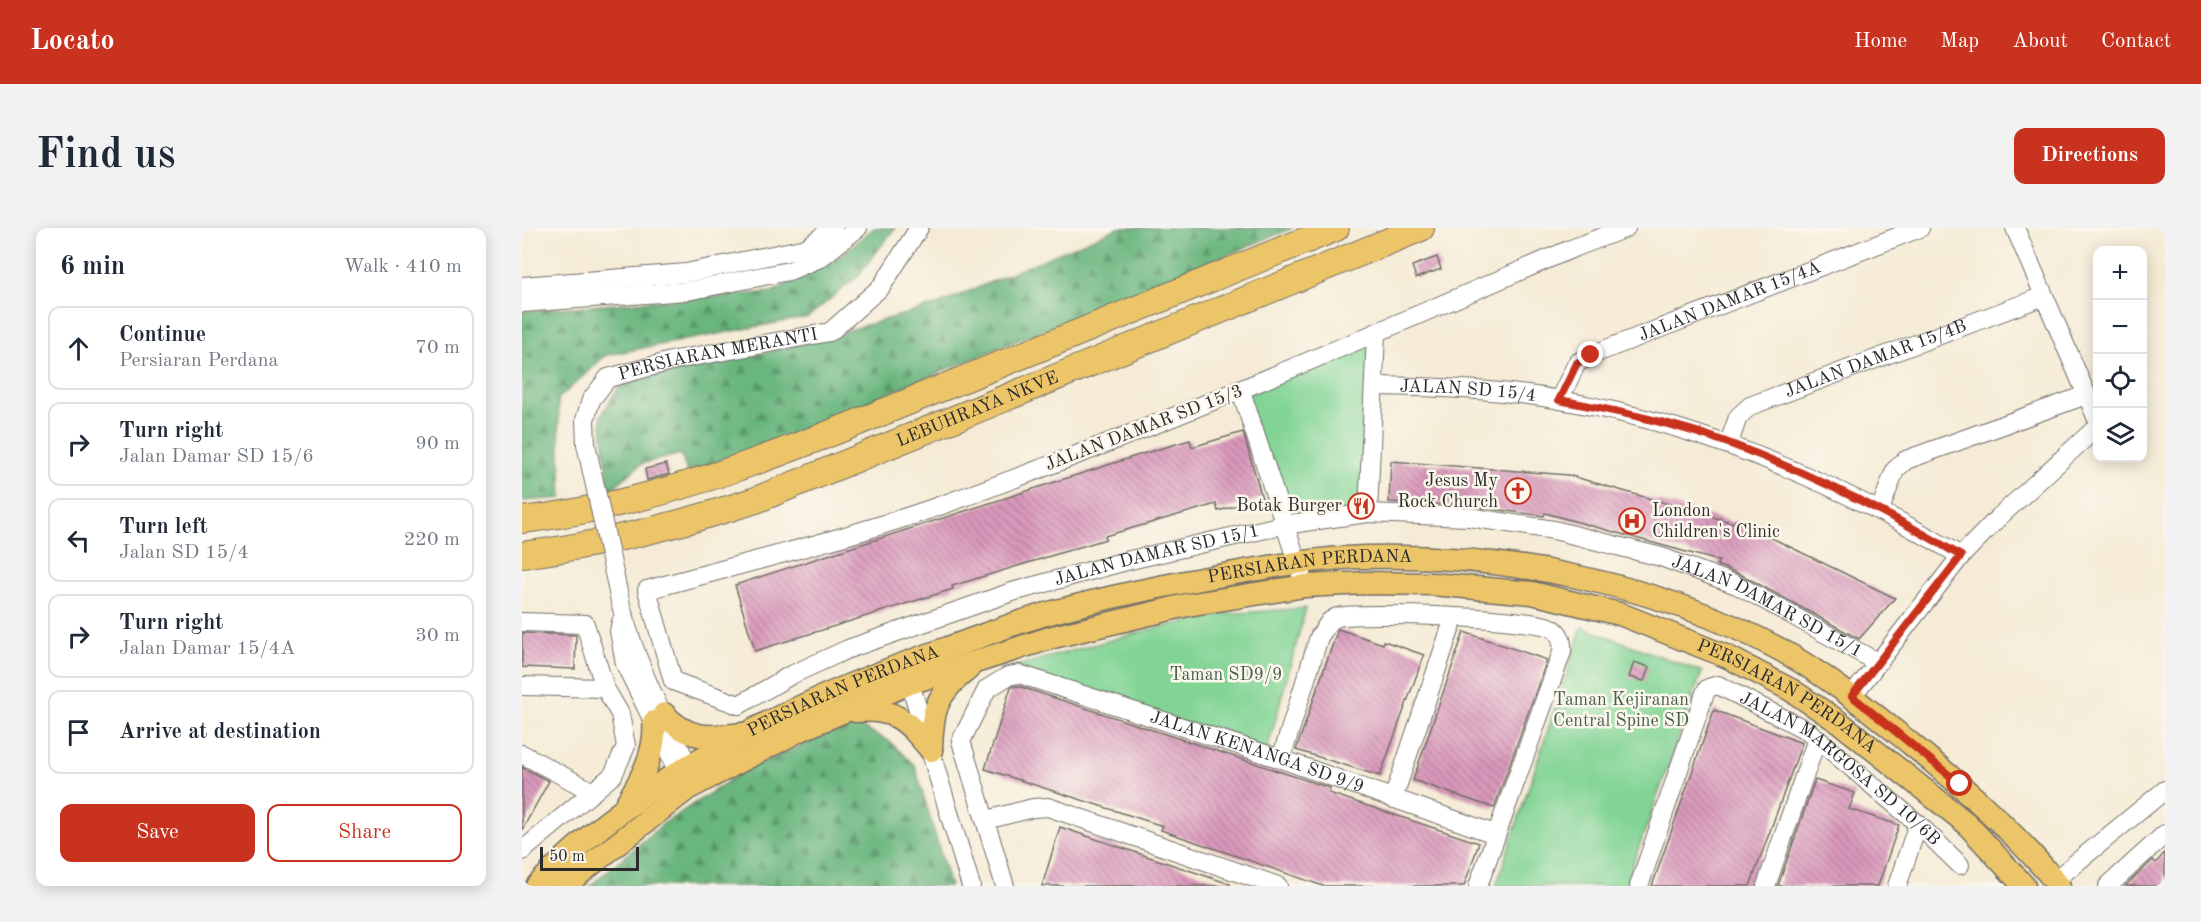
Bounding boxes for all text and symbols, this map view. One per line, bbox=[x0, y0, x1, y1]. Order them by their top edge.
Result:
text: Locato bbox=[30, 28, 115, 56]
text: Home bbox=[1854, 31, 1907, 52]
text: Map bbox=[1940, 31, 1979, 52]
text: About bbox=[2012, 31, 2068, 52]
text: Contact bbox=[2101, 31, 2171, 52]
button: Directions bbox=[2014, 128, 2165, 184]
text: Find us bbox=[36, 135, 175, 177]
map controls bbox=[2093, 246, 2147, 462]
button: + bbox=[2093, 246, 2147, 300]
text: 6 min bbox=[60, 254, 125, 280]
text: Walk · 410 m bbox=[343, 257, 462, 277]
street label: JALAN DAMAR 15/4A bbox=[1636, 258, 1824, 345]
button: − bbox=[2093, 300, 2147, 354]
street label: JALAN DAMAR 15/4B bbox=[1782, 317, 1969, 401]
text: Continue bbox=[119, 324, 206, 346]
street label: PERSIARAN MERANTI bbox=[616, 325, 819, 384]
icon: ahead bbox=[62, 332, 95, 365]
text: 70 m bbox=[415, 338, 460, 358]
route end bbox=[1577, 341, 1603, 367]
text: Persiaran Perdana bbox=[119, 351, 278, 371]
button: locate bbox=[2093, 354, 2147, 408]
street label: LEBUHRAYA NKVE bbox=[894, 368, 1061, 450]
street label: JALAN SD 15/4 bbox=[1399, 377, 1537, 405]
street label: JALAN DAMAR SD 15/3 bbox=[1043, 382, 1245, 474]
button: layers bbox=[2093, 408, 2147, 462]
text: Turn right bbox=[119, 420, 223, 442]
icon: right bbox=[62, 428, 95, 461]
text: 90 m bbox=[415, 434, 460, 454]
text: Jalan Damar SD 15/6 bbox=[119, 447, 314, 467]
place label: Jesus My Rock Church bbox=[1397, 472, 1498, 511]
church icon: Jesus My Rock Church bbox=[1503, 476, 1533, 506]
restaurant icon: Botak Burger bbox=[1346, 491, 1376, 521]
place label: Botak Burger bbox=[1236, 497, 1343, 515]
place label: London Children's Clinic bbox=[1652, 502, 1780, 541]
hospital icon: London Children's Clinic bbox=[1617, 506, 1647, 536]
text: Turn left bbox=[119, 516, 208, 538]
street label: JALAN DAMAR SD 15/1 bbox=[1053, 522, 1261, 589]
icon: left bbox=[62, 524, 95, 557]
text: 220 m bbox=[404, 530, 460, 550]
text: Jalan SD 15/4 bbox=[119, 543, 249, 563]
street label: PERSIARAN PERDANA bbox=[1206, 548, 1413, 587]
street label: JALAN DAMAR SD 15/1 bbox=[1669, 553, 1865, 661]
text: Turn right bbox=[119, 612, 223, 634]
icon: right bbox=[62, 620, 95, 653]
text: 30 m bbox=[415, 626, 460, 646]
street label: PERSIARAN PERDANA bbox=[1694, 637, 1880, 757]
text: Jalan Damar 15/4A bbox=[119, 639, 295, 659]
street label: PERSIARAN PERDANA bbox=[744, 643, 942, 740]
park label: Taman SD9/9 bbox=[1170, 666, 1282, 684]
street label: JALAN MARGOSA SD 10/6B bbox=[1737, 689, 1943, 849]
park label: Taman Kejiranan Central Spine SD bbox=[1553, 691, 1689, 730]
street label: JALAN KENANGA SD 9/9 bbox=[1148, 708, 1366, 796]
icon: arrive bbox=[62, 716, 95, 749]
text: Arrive at destination bbox=[119, 721, 321, 743]
route start bbox=[1946, 770, 1972, 796]
button: Save bbox=[60, 804, 255, 862]
button: Share bbox=[267, 804, 462, 862]
scale bar bbox=[540, 844, 639, 872]
text: 50 m bbox=[549, 849, 585, 865]

